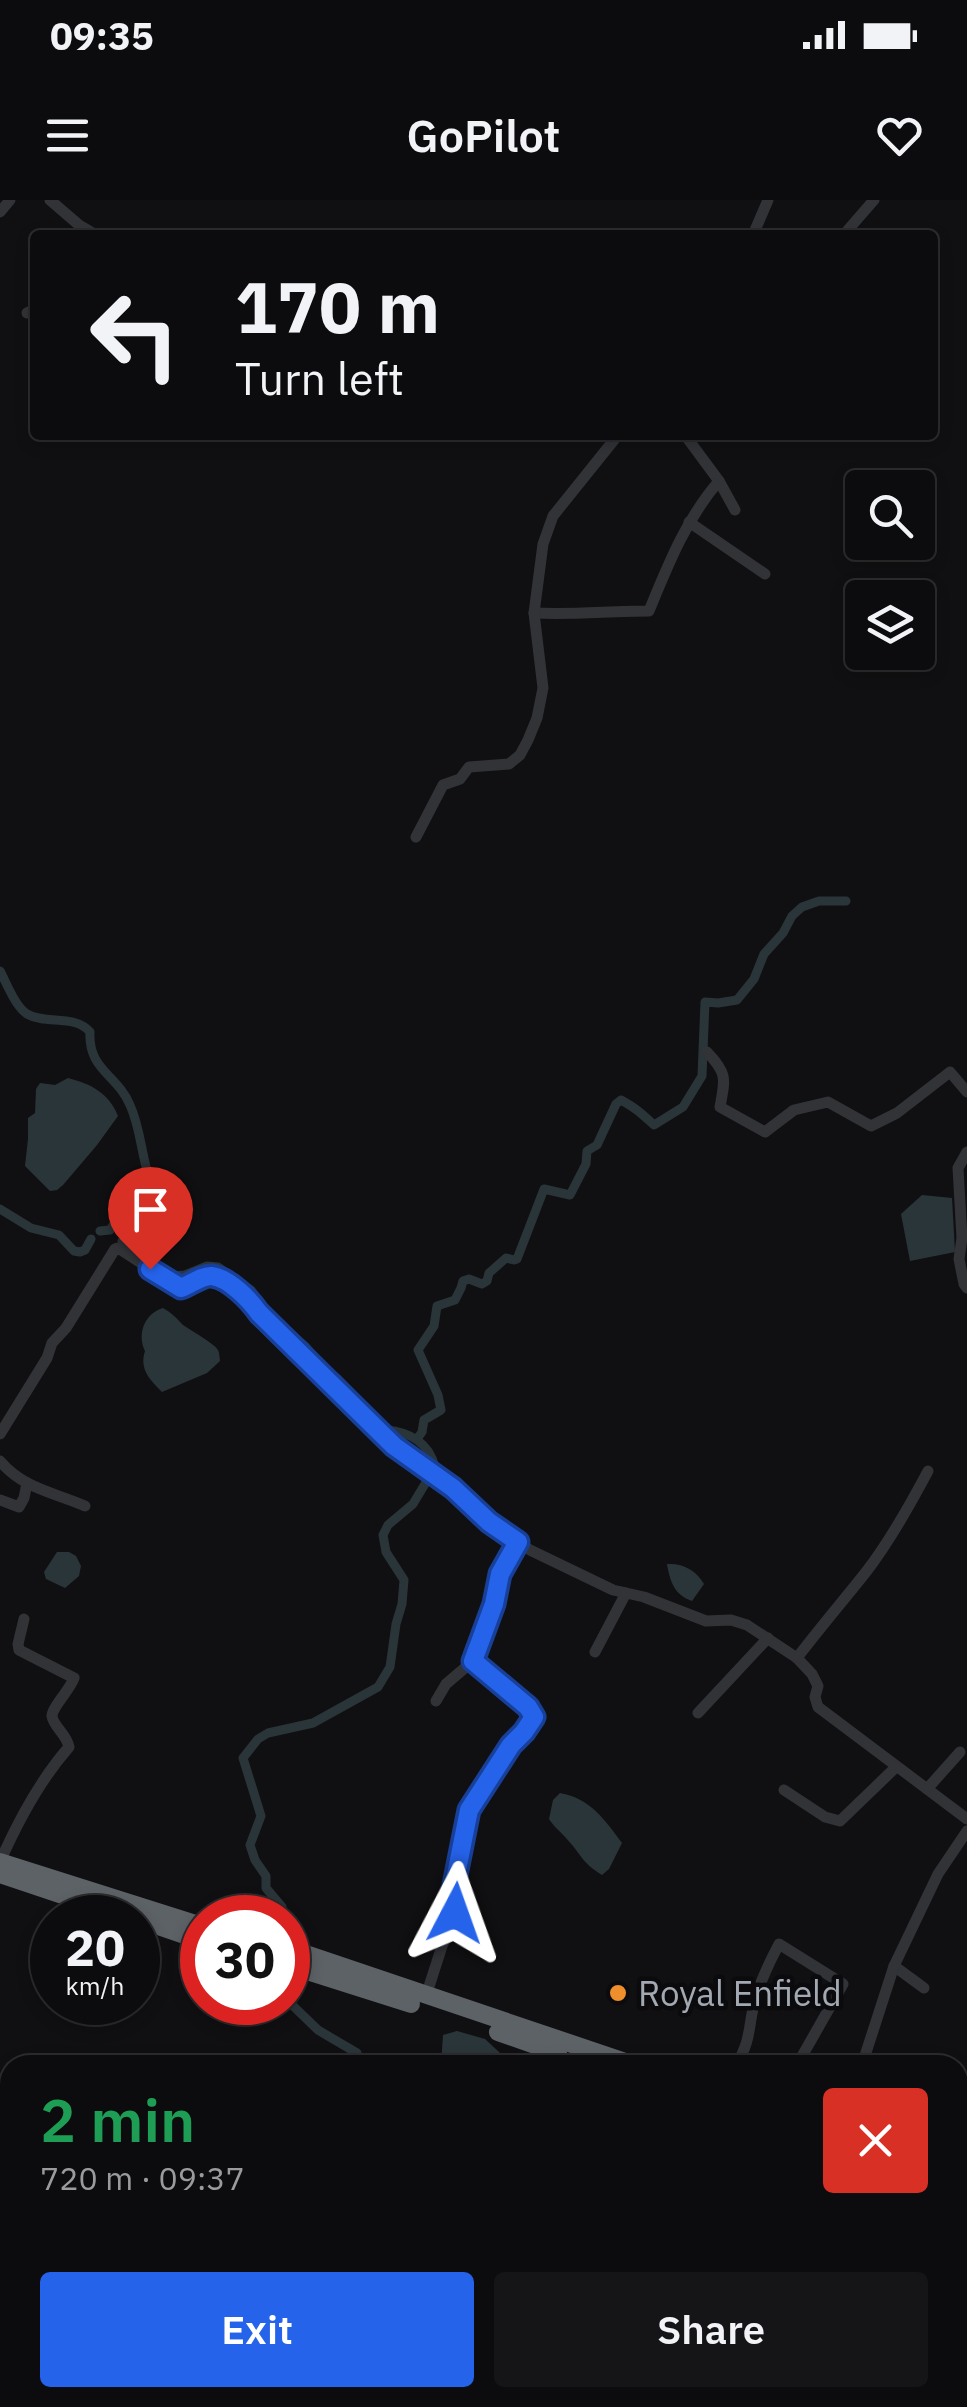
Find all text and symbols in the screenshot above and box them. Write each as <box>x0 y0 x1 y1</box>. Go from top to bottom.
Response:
text: 09:35 <box>50 11 154 60</box>
text: GoPilot <box>407 106 560 164</box>
icon: menu <box>40 108 95 163</box>
icon: heart <box>872 108 927 163</box>
text: 170 m <box>235 261 440 352</box>
icon: left <box>70 270 200 400</box>
text: Turn left <box>235 349 404 407</box>
map controls <box>845 470 935 670</box>
button: search <box>845 470 935 560</box>
button: layers <box>845 580 935 670</box>
pin <box>108 1167 193 1270</box>
icon: arrive <box>123 1182 178 1237</box>
position arrow <box>403 1861 507 1965</box>
speed limit sign: 30 <box>180 1895 310 2025</box>
text: 20 <box>65 1915 125 1980</box>
text: km/h <box>66 1969 124 2002</box>
place label: Royal Enfield <box>638 1970 842 2016</box>
marker: Royal Enfield <box>607 1982 629 2004</box>
text: 2 min <box>40 2080 195 2159</box>
button: close <box>823 2088 928 2193</box>
text: 720 m · 09:37 <box>40 2157 245 2199</box>
button: Exit <box>40 2272 474 2387</box>
button: Share <box>494 2272 928 2387</box>

